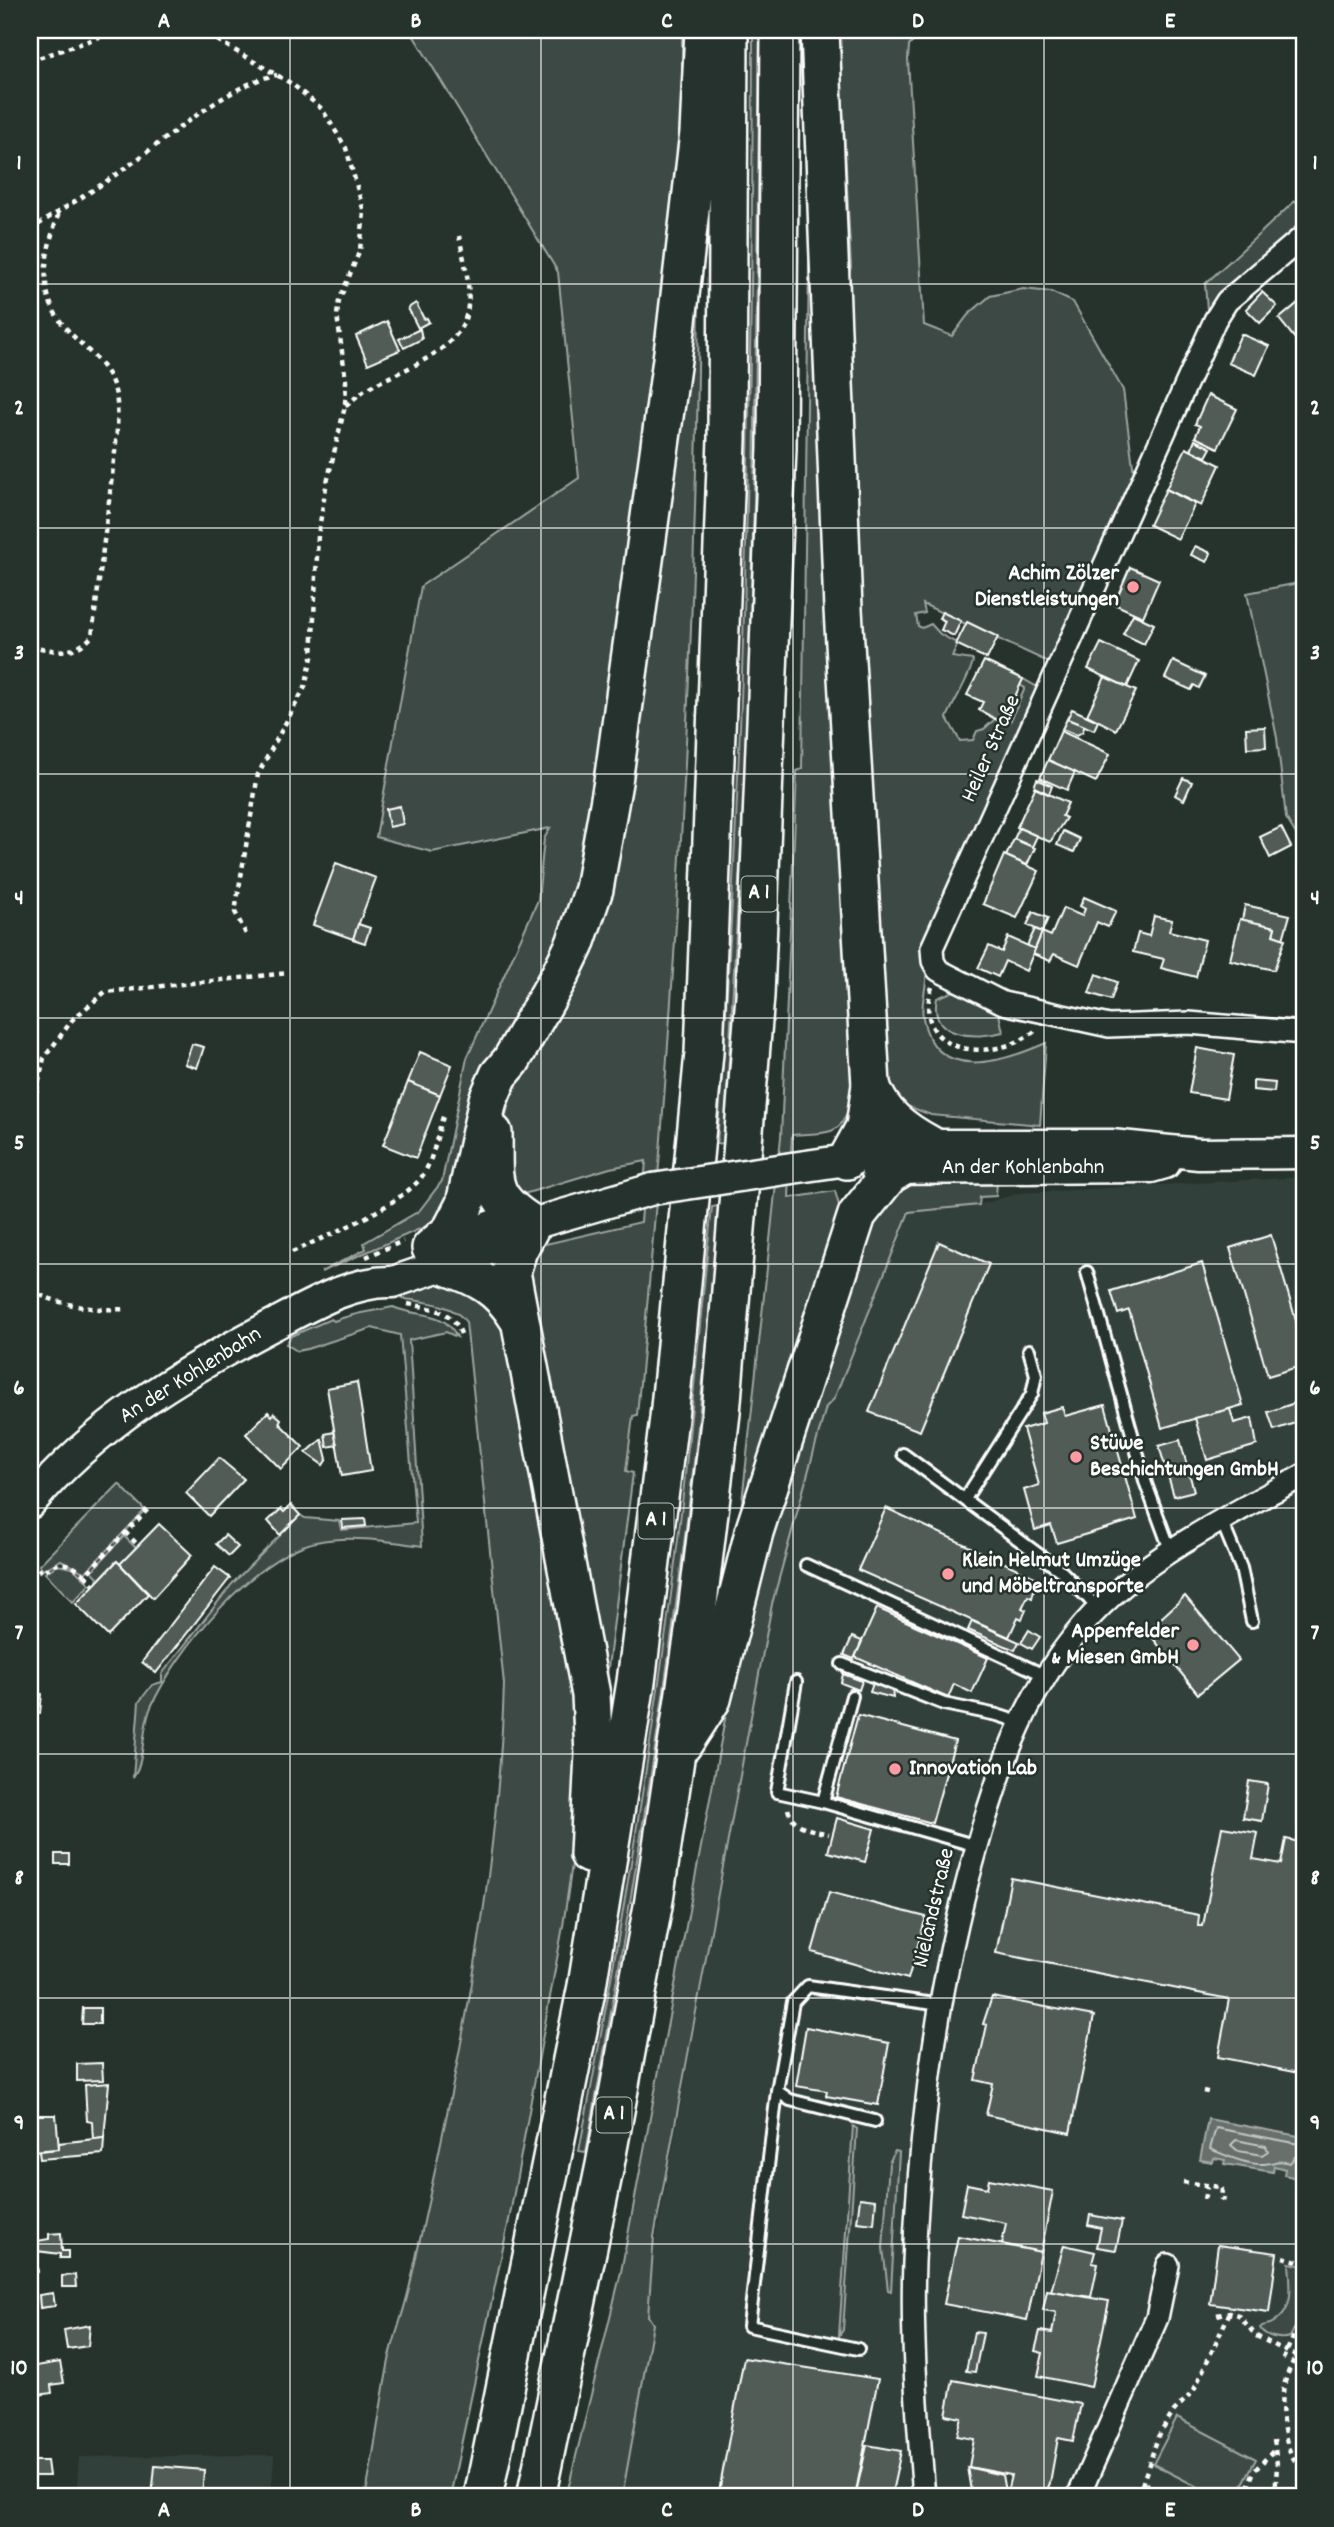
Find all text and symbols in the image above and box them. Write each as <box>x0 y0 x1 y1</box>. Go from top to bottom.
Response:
text: A <box>158 6 170 39</box>
text: B <box>411 6 422 39</box>
text: C <box>661 6 673 39</box>
text: D <box>912 6 924 39</box>
text: E <box>1165 6 1176 39</box>
text: 1 <box>16 148 22 181</box>
text: 1 <box>1312 148 1318 181</box>
text: 2 <box>14 393 24 426</box>
text: 2 <box>1310 393 1320 426</box>
place label: Achim Zölzer Dienstleistungen <box>975 558 1119 617</box>
marker: Achim Zölzer Dienstleistungen <box>1125 579 1141 595</box>
text: 3 <box>14 638 24 671</box>
text: 3 <box>1310 638 1320 671</box>
street label: Heiler Straße <box>954 690 1030 808</box>
road number: A 1 <box>742 876 776 912</box>
text: 4 <box>14 883 24 916</box>
text: 4 <box>1310 883 1320 916</box>
text: 5 <box>14 1128 24 1161</box>
text: 5 <box>1310 1128 1320 1161</box>
street label: An der Kohlenbahn <box>942 1152 1104 1185</box>
street label: An der Kohlenbahn <box>113 1319 269 1433</box>
text: 6 <box>13 1373 25 1406</box>
text: 6 <box>1309 1373 1321 1406</box>
place label: Stüwe Beschichtungen GmbH <box>1090 1428 1279 1487</box>
marker: Stüwe Beschichtungen GmbH <box>1068 1449 1084 1465</box>
road number: A 1 <box>638 1504 674 1538</box>
place label: Klein Helmut Umzüge und Möbeltransporte <box>962 1545 1144 1604</box>
marker: Klein Helmut Umzüge und Möbeltransporte <box>940 1566 956 1582</box>
place label: Appenfelder & Miesen GmbH <box>1051 1616 1179 1675</box>
text: 7 <box>15 1618 24 1651</box>
text: 7 <box>1311 1618 1320 1651</box>
marker: Appenfelder & Miesen GmbH <box>1185 1637 1201 1653</box>
place label: Innovation Lab <box>909 1753 1037 1786</box>
marker: Innovation Lab <box>887 1761 903 1777</box>
street label: Nielandstraße <box>905 1845 965 1971</box>
text: 8 <box>14 1863 24 1896</box>
text: 8 <box>1310 1863 1320 1896</box>
road number: A 1 <box>596 2098 632 2132</box>
text: 9 <box>14 2108 24 2141</box>
text: 9 <box>1310 2108 1320 2141</box>
text: 10 <box>10 2353 28 2386</box>
text: 10 <box>1306 2353 1324 2386</box>
text: A <box>158 2495 170 2527</box>
text: B <box>411 2495 422 2527</box>
text: C <box>661 2495 673 2527</box>
text: D <box>912 2495 924 2527</box>
text: E <box>1165 2495 1176 2527</box>

